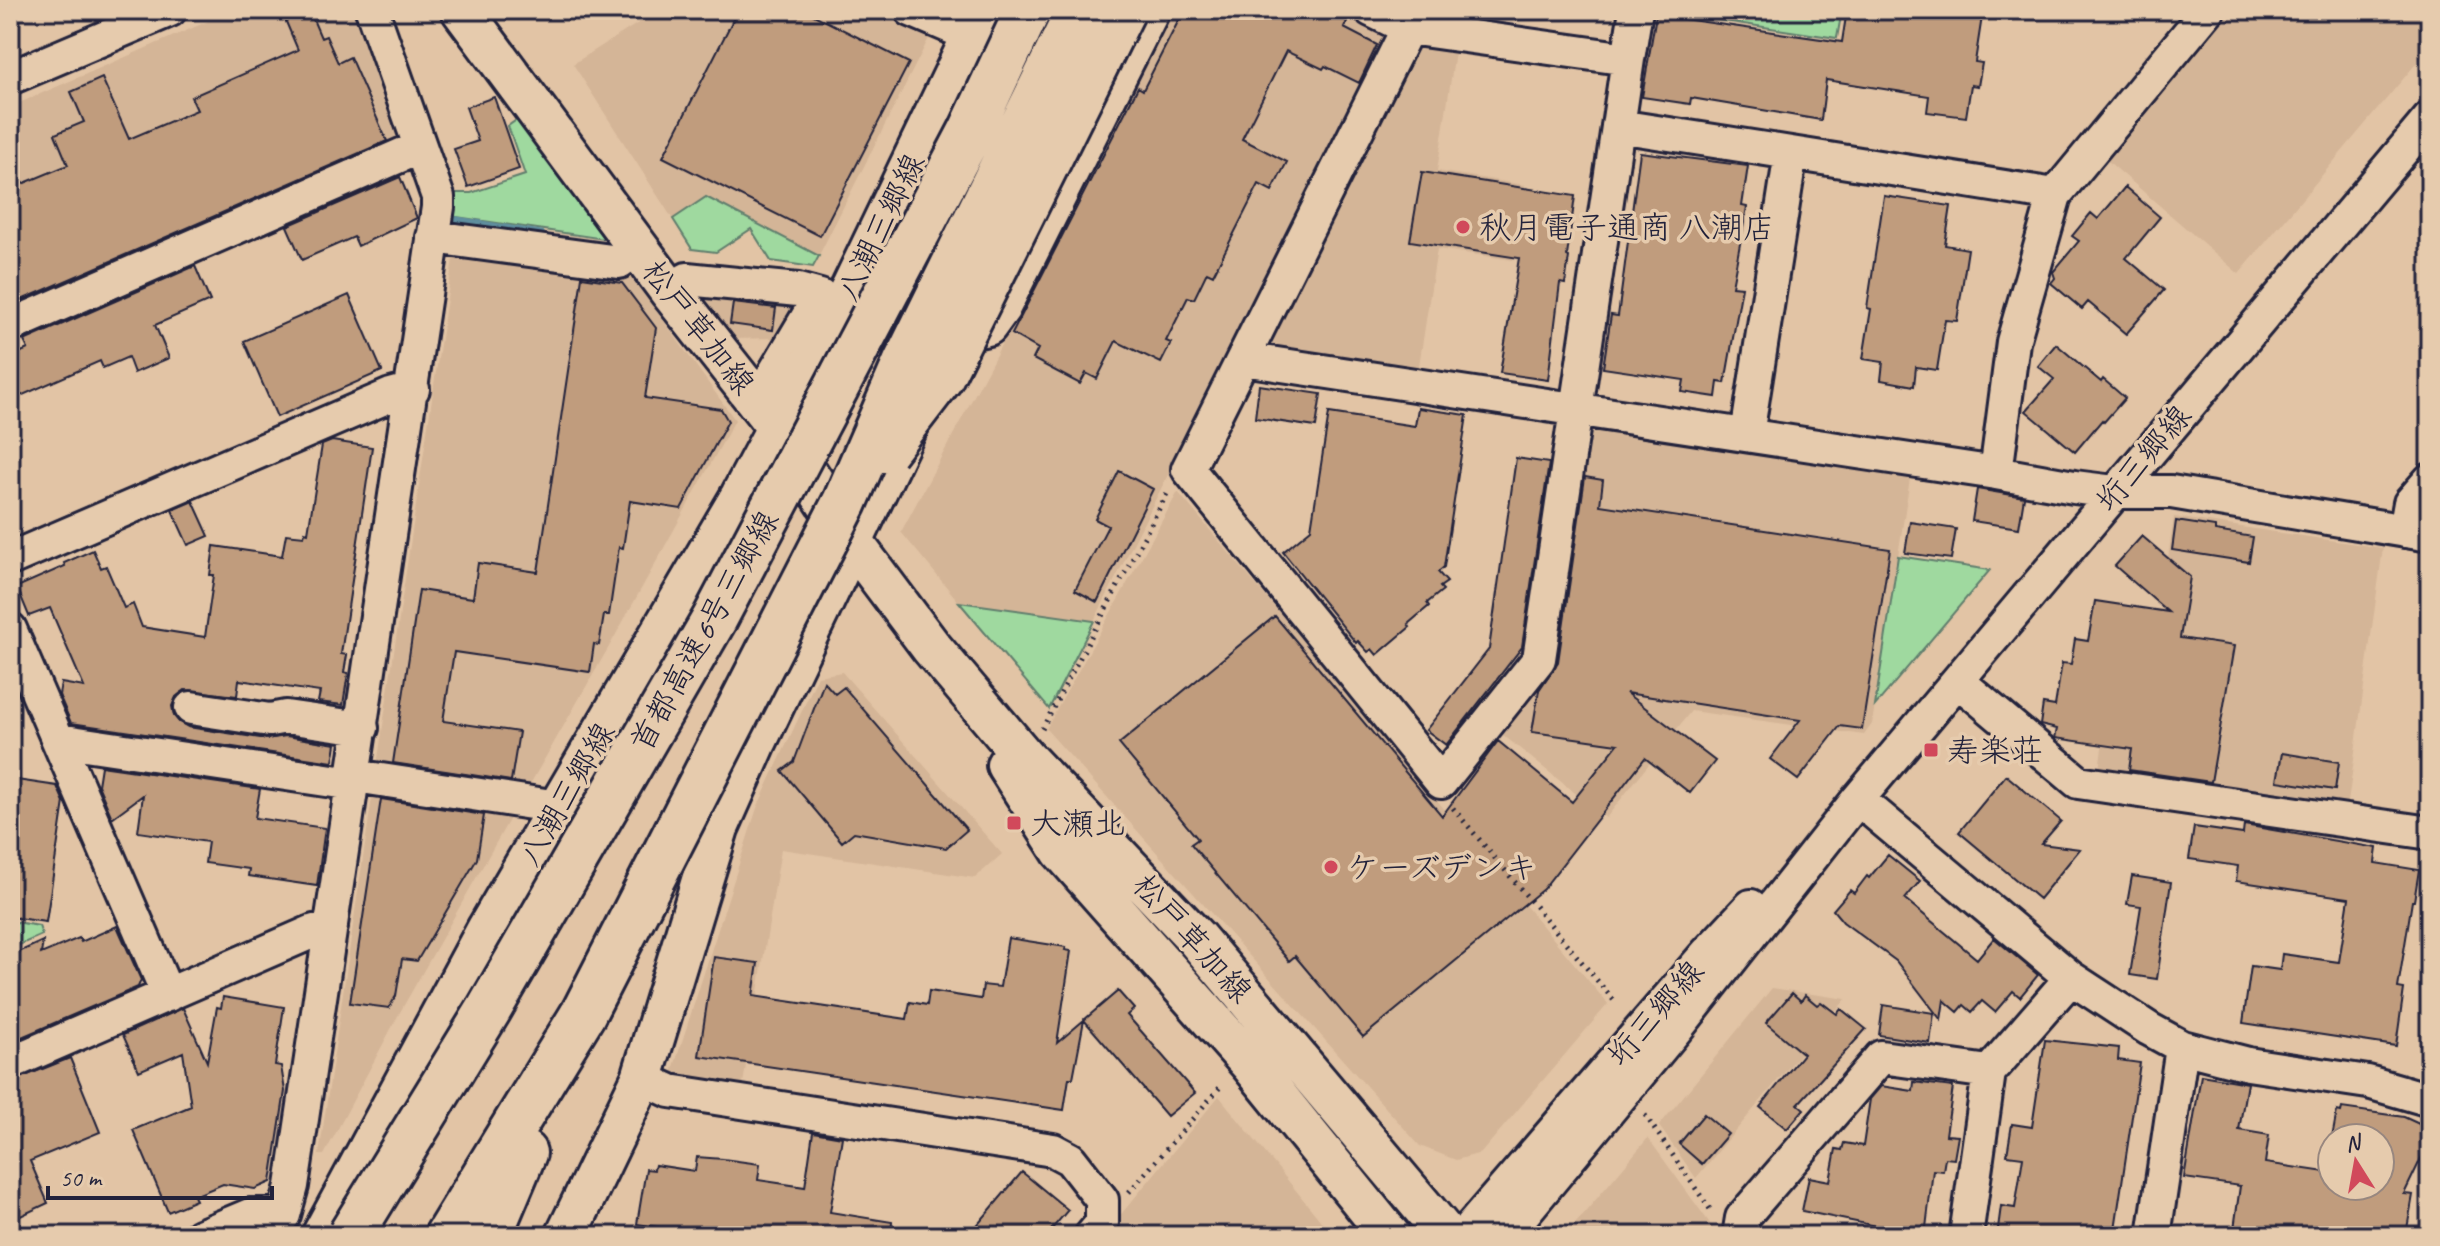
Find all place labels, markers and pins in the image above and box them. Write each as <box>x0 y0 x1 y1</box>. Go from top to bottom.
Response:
place label: 秋月電子通商 八潮店 <box>1479 207 1775 248</box>
marker: 秋月電子通商 八潮店 <box>1454 218 1472 236</box>
place label: 寿楽荘 <box>1947 730 2043 771</box>
marker: 寿楽荘 <box>1922 741 1940 759</box>
place label: 大瀬北 <box>1030 803 1126 844</box>
marker: 大瀬北 <box>1005 814 1023 832</box>
place label: ケーズデンキ <box>1347 847 1536 888</box>
marker: ケーズデンキ <box>1322 858 1340 876</box>

